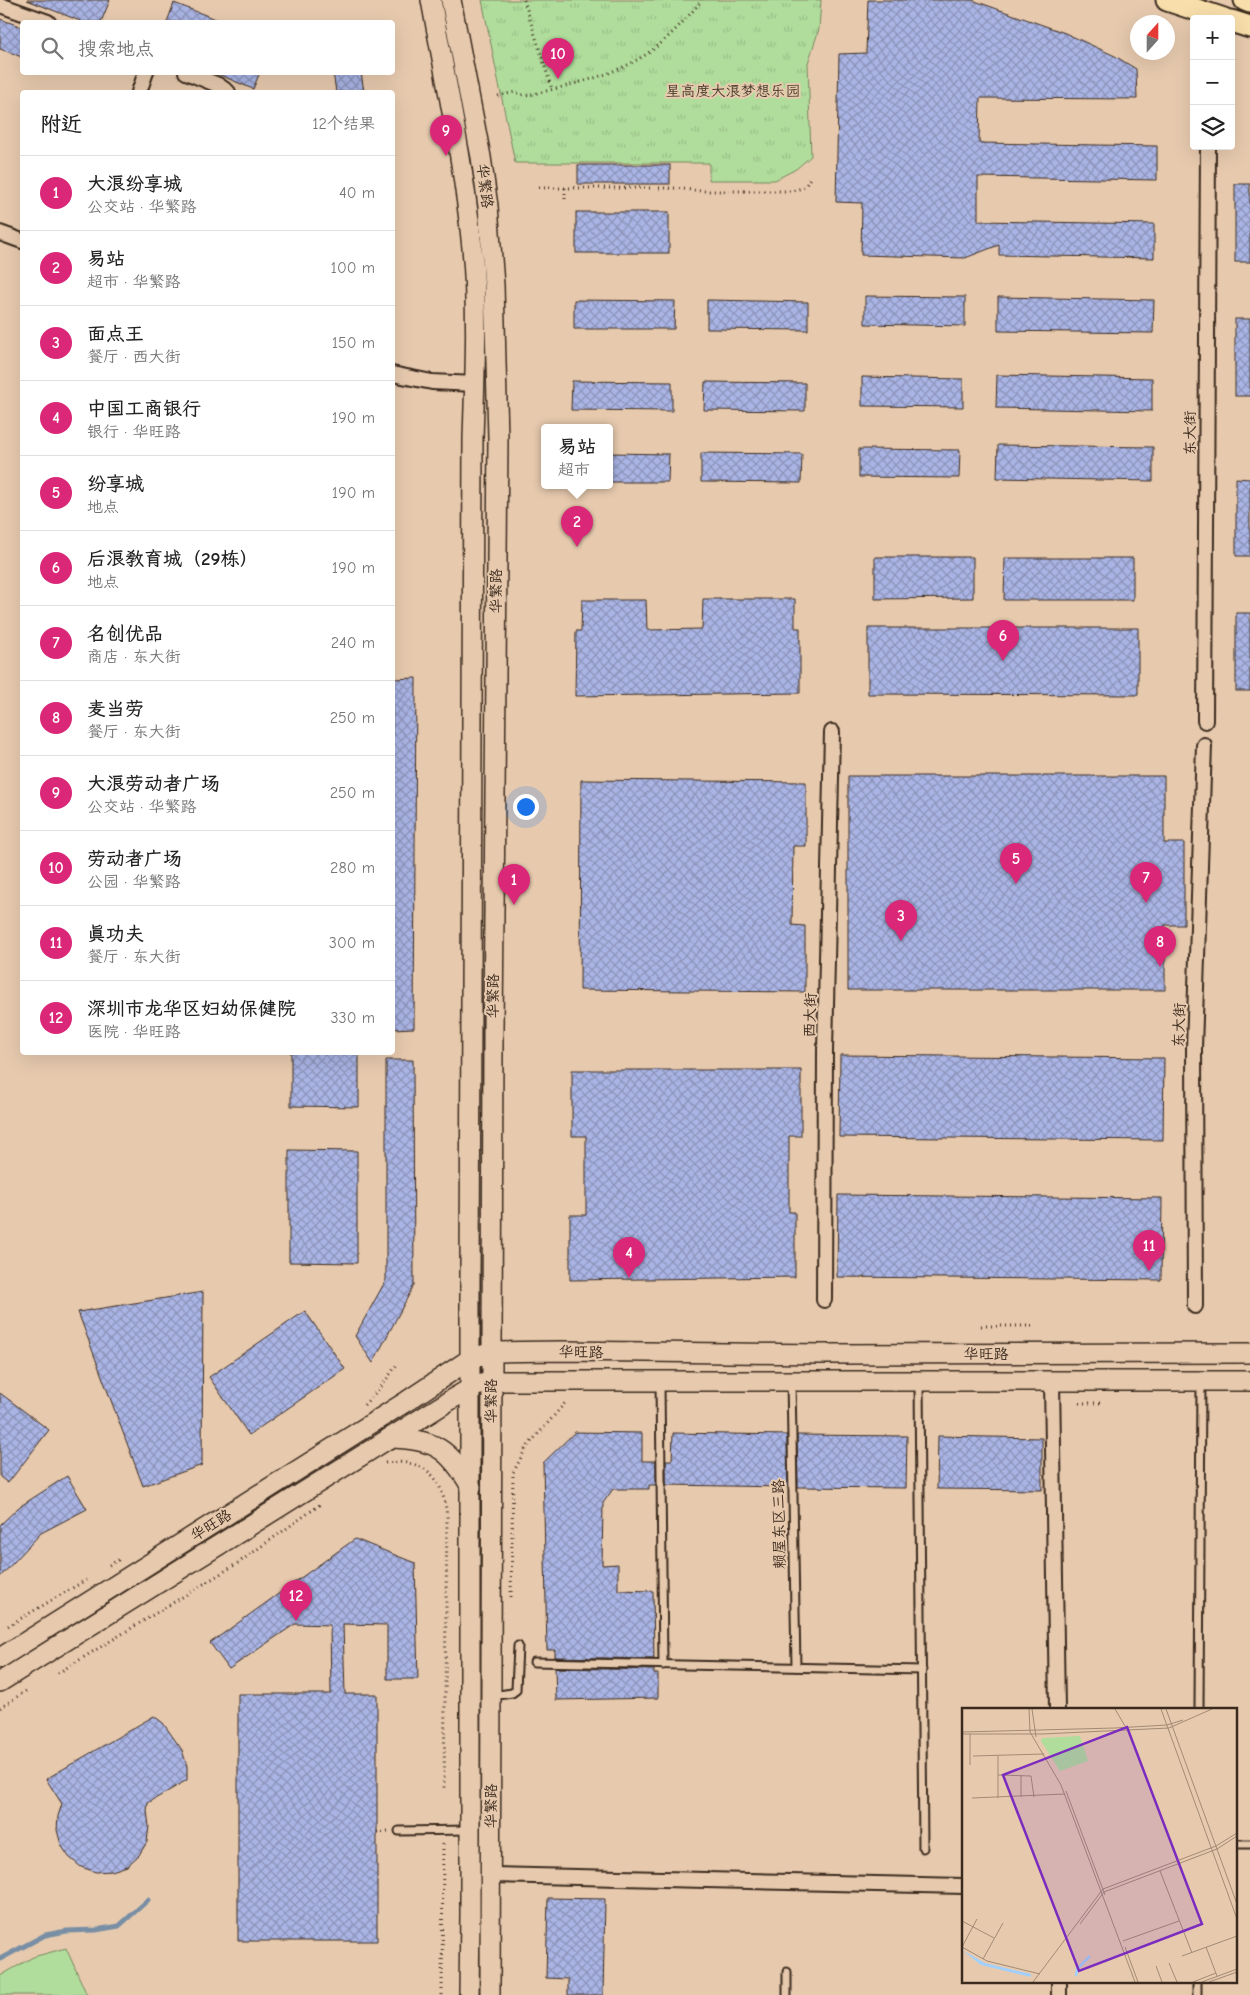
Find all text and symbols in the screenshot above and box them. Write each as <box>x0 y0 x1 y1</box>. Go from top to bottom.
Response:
north arrow <box>1130 15 1175 60</box>
map controls <box>1190 15 1235 150</box>
button: + <box>1190 15 1235 60</box>
search box <box>20 20 395 75</box>
icon: search <box>38 34 66 62</box>
text: 搜索地点 <box>78 38 154 60</box>
pin: 10 <box>542 38 574 79</box>
button: − <box>1190 60 1235 105</box>
park label: 星高度大浪梦想乐园 <box>665 82 801 100</box>
button: layers <box>1190 105 1235 150</box>
text: 附近 <box>40 112 82 136</box>
text: 12个结果 <box>312 115 375 133</box>
pin: 9 <box>430 115 462 156</box>
street label: 华繁路 <box>473 163 497 209</box>
text: 大浪纷享城 <box>87 173 182 195</box>
text: 1 <box>53 184 59 202</box>
text: 40 m <box>339 184 375 202</box>
text: 公交站 · 华繁路 <box>87 198 197 216</box>
text: 易站 <box>87 248 125 270</box>
text: 2 <box>52 259 60 277</box>
text: 100 m <box>331 259 375 277</box>
text: 超市 · 华繁路 <box>87 273 181 291</box>
text: 面点王 <box>87 323 144 345</box>
text: 3 <box>52 334 60 352</box>
text: 150 m <box>332 334 375 352</box>
text: 餐厅 · 西大街 <box>87 348 181 366</box>
text: 中国工商银行 <box>87 398 201 420</box>
text: 4 <box>52 409 60 427</box>
text: 190 m <box>332 409 375 427</box>
street label: 东大街 <box>1181 410 1199 456</box>
text: 银行 · 华旺路 <box>87 423 181 441</box>
popup <box>541 424 613 489</box>
text: 易站 <box>558 436 596 458</box>
text: 超市 <box>558 461 590 479</box>
text: 纷享城 <box>87 473 144 495</box>
text: 5 <box>52 484 60 502</box>
text: 190 m <box>332 484 375 502</box>
text: 地点 <box>87 498 119 516</box>
pin: 2 <box>561 506 593 547</box>
text: 后浪教育城（29栋） <box>87 548 258 570</box>
text: 6 <box>52 559 60 577</box>
text: 190 m <box>332 559 375 577</box>
street label: 华繁路 <box>487 568 505 614</box>
text: 地点 <box>87 573 119 591</box>
pin: 6 <box>987 620 1019 661</box>
text: 名创优品 <box>87 623 163 645</box>
text: 7 <box>52 634 60 652</box>
text: 240 m <box>331 634 375 652</box>
text: 商店 · 东大街 <box>87 648 181 666</box>
text: 麦当劳 <box>87 698 144 720</box>
text: 8 <box>52 709 60 727</box>
text: 250 m <box>330 709 375 727</box>
text: 餐厅 · 东大街 <box>87 723 181 741</box>
text: 大浪劳动者广场 <box>87 773 220 795</box>
text: 9 <box>52 784 60 802</box>
text: 250 m <box>330 784 375 802</box>
your location <box>513 794 539 820</box>
text: 公交站 · 华繁路 <box>87 798 197 816</box>
pin: 5 <box>1000 843 1032 884</box>
text: 劳动者广场 <box>87 848 182 870</box>
text: 10 <box>48 859 64 877</box>
text: 280 m <box>330 859 375 877</box>
pin: 7 <box>1130 862 1162 903</box>
pin: 1 <box>498 864 530 905</box>
text: 公园 · 华繁路 <box>87 873 181 891</box>
pin: 3 <box>885 900 917 941</box>
text: 真功夫 <box>87 923 144 945</box>
pin: 8 <box>1144 926 1176 967</box>
text: 11 <box>50 934 62 952</box>
text: 300 m <box>329 934 375 952</box>
text: 餐厅 · 东大街 <box>87 948 181 966</box>
street label: 华繁路 <box>484 973 502 1019</box>
street label: 西大街 <box>800 992 820 1038</box>
text: 深圳市龙华区妇幼保健院 <box>87 998 296 1020</box>
street label: 东大街 <box>1169 1002 1189 1048</box>
text: 12 <box>49 1009 63 1027</box>
text: 330 m <box>330 1009 375 1027</box>
text: 医院 · 华旺路 <box>87 1023 181 1041</box>
pin: 11 <box>1133 1230 1165 1271</box>
pin: 4 <box>613 1237 645 1278</box>
street label: 华旺路 <box>558 1343 604 1361</box>
street label: 华旺路 <box>963 1345 1009 1363</box>
street label: 华繁路 <box>482 1378 500 1424</box>
street label: 赖屋东区三路 <box>769 1479 789 1569</box>
street label: 华旺路 <box>187 1505 235 1545</box>
pin: 12 <box>280 1580 312 1621</box>
inset map <box>962 1708 1238 1982</box>
street label: 华繁路 <box>482 1783 500 1829</box>

